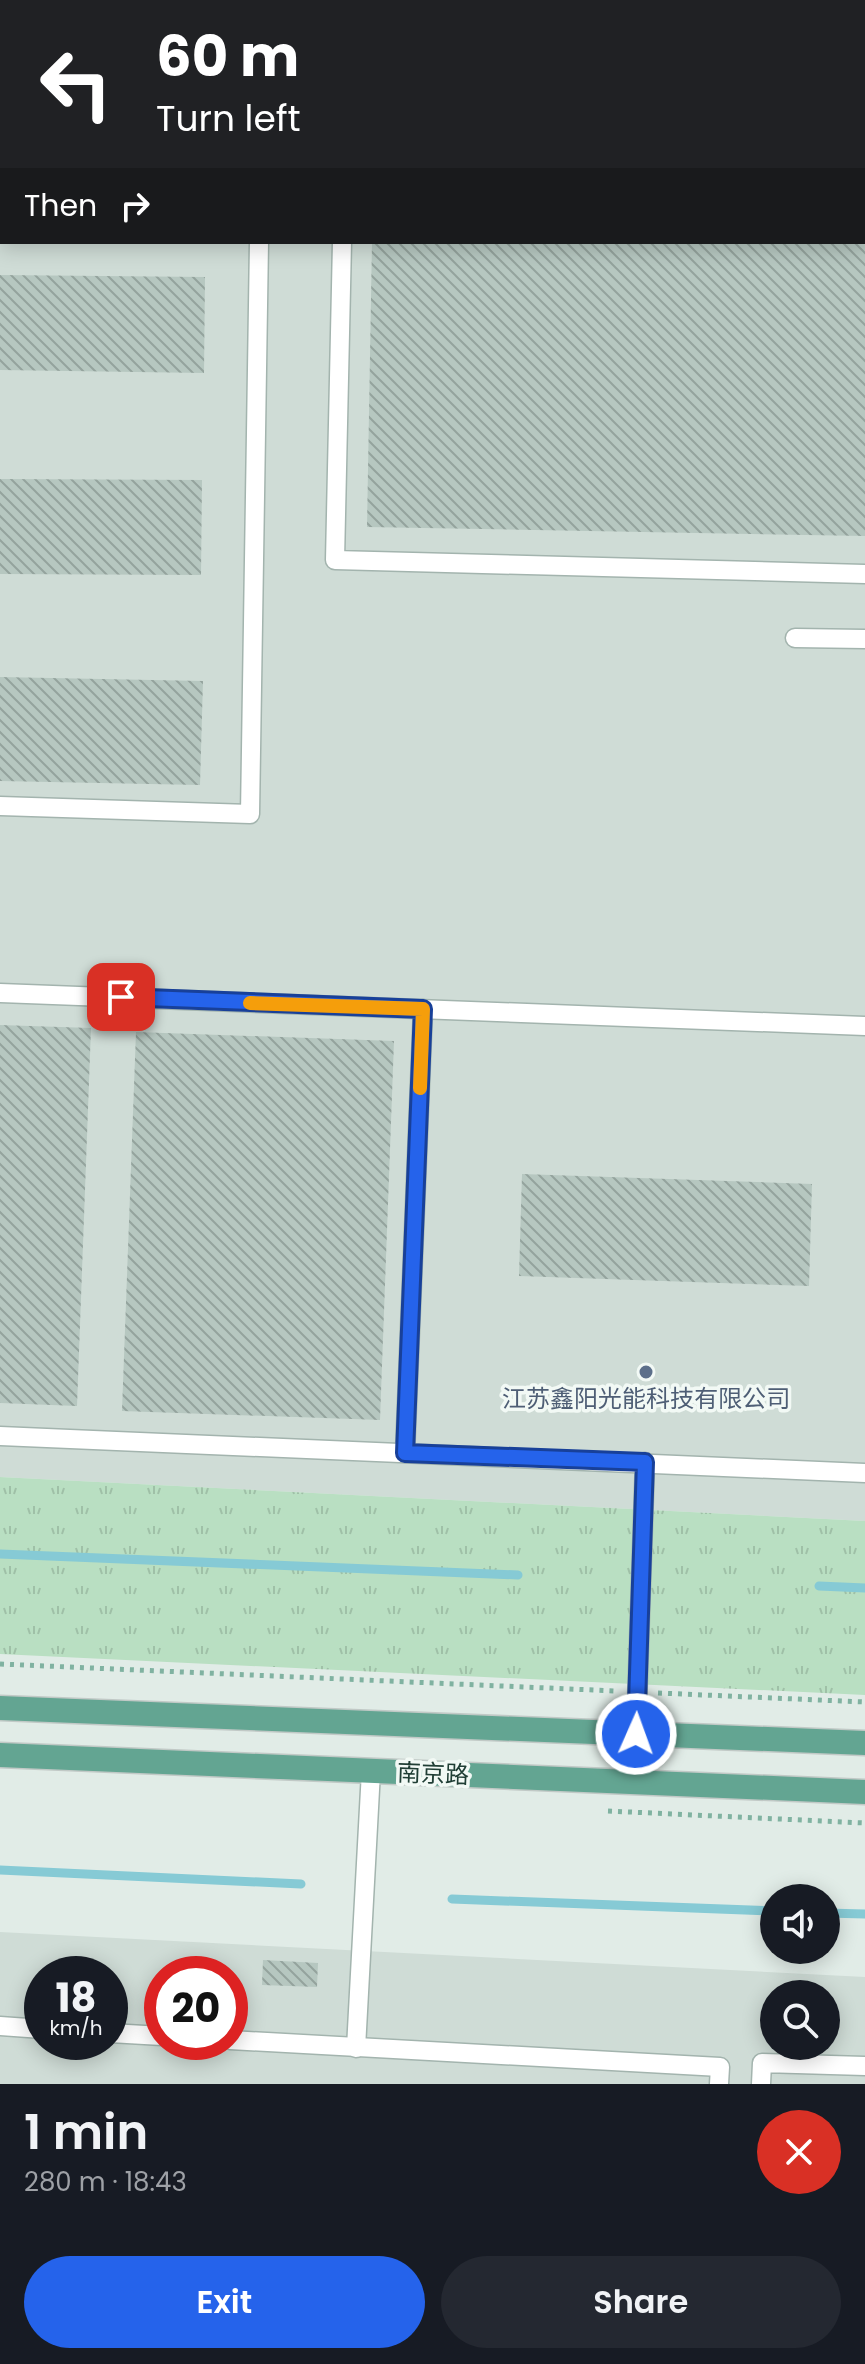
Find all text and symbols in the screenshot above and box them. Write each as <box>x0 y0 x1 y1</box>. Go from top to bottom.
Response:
text: 60 m <box>156 17 299 96</box>
icon: left <box>24 32 128 136</box>
text: Turn left <box>156 93 301 144</box>
text: Then <box>24 184 97 227</box>
icon: right <box>113 184 157 228</box>
pin <box>87 963 155 1031</box>
icon: arrive <box>99 975 143 1019</box>
marker: 江苏鑫阳光能科技有限公司 <box>637 1363 655 1381</box>
place label: 江苏鑫阳光能科技有限公司 <box>502 1382 790 1415</box>
position arrow <box>594 1692 678 1776</box>
street label: 南京路 <box>396 1756 470 1791</box>
map controls <box>760 1884 840 2060</box>
button: sound <box>760 1884 840 1964</box>
speed limit sign: 20 <box>144 1956 248 2060</box>
text: 18 <box>56 1970 96 2026</box>
button: search <box>760 1980 840 2060</box>
text: km/h <box>49 2014 103 2042</box>
text: 1 min <box>24 2099 148 2166</box>
button: close <box>757 2110 841 2194</box>
text: 280 m · 18:43 <box>24 2164 187 2200</box>
button: Exit <box>24 2256 425 2348</box>
button: Share <box>441 2256 841 2348</box>

